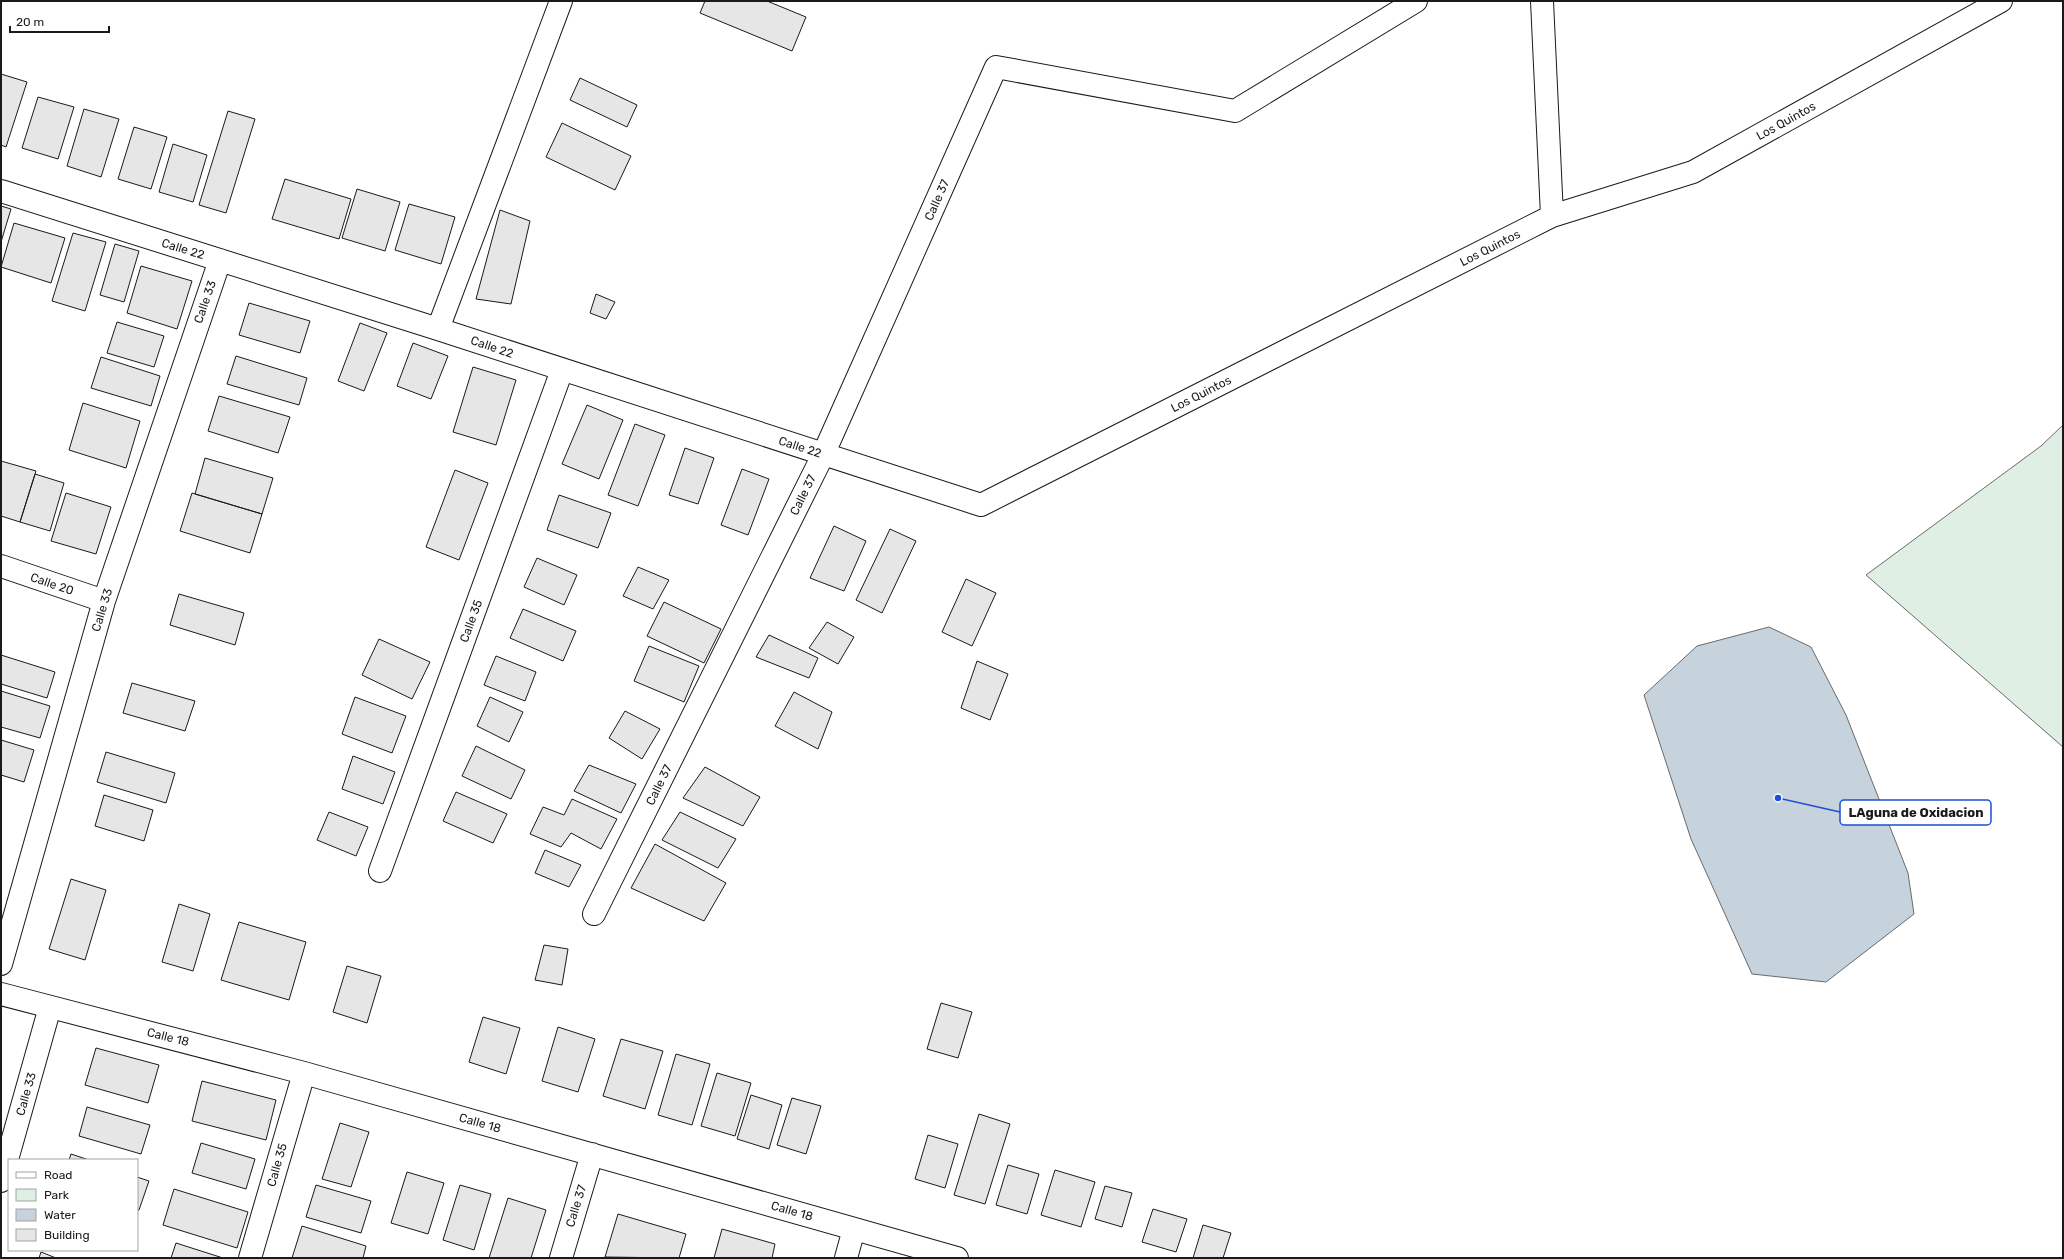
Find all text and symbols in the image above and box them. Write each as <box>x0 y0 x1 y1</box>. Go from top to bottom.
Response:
scale bar <box>10 8 109 34</box>
text: 20 m <box>16 15 44 29</box>
street label: Los Quintos <box>1754 99 1818 143</box>
street label: Calle 37 <box>922 177 952 223</box>
street label: Los Quintos <box>1458 227 1522 269</box>
street label: Calle 22 <box>160 236 206 262</box>
street label: Calle 33 <box>191 279 219 325</box>
street label: Calle 22 <box>469 333 515 361</box>
street label: Los Quintos <box>1169 373 1233 415</box>
street label: Calle 22 <box>777 434 823 460</box>
street label: Calle 37 <box>787 472 819 518</box>
street label: Calle 20 <box>29 570 75 598</box>
street label: Calle 33 <box>89 587 115 633</box>
street label: Calle 35 <box>457 598 485 644</box>
street label: Calle 37 <box>643 762 675 808</box>
callout: LAguna de Oxidacion <box>1840 800 1991 825</box>
text: LAguna de Oxidacion <box>1848 805 1984 820</box>
street label: Calle 18 <box>145 1025 191 1049</box>
street label: Calle 33 <box>13 1071 39 1117</box>
street label: Calle 18 <box>457 1110 503 1136</box>
street label: Calle 35 <box>264 1142 290 1188</box>
legend <box>8 1159 138 1251</box>
text: Road <box>44 1168 72 1182</box>
street label: Calle 37 <box>563 1183 589 1229</box>
text: Park <box>44 1188 70 1202</box>
street label: Calle 18 <box>769 1198 815 1224</box>
text: Water <box>44 1208 76 1222</box>
text: Building <box>44 1228 90 1242</box>

